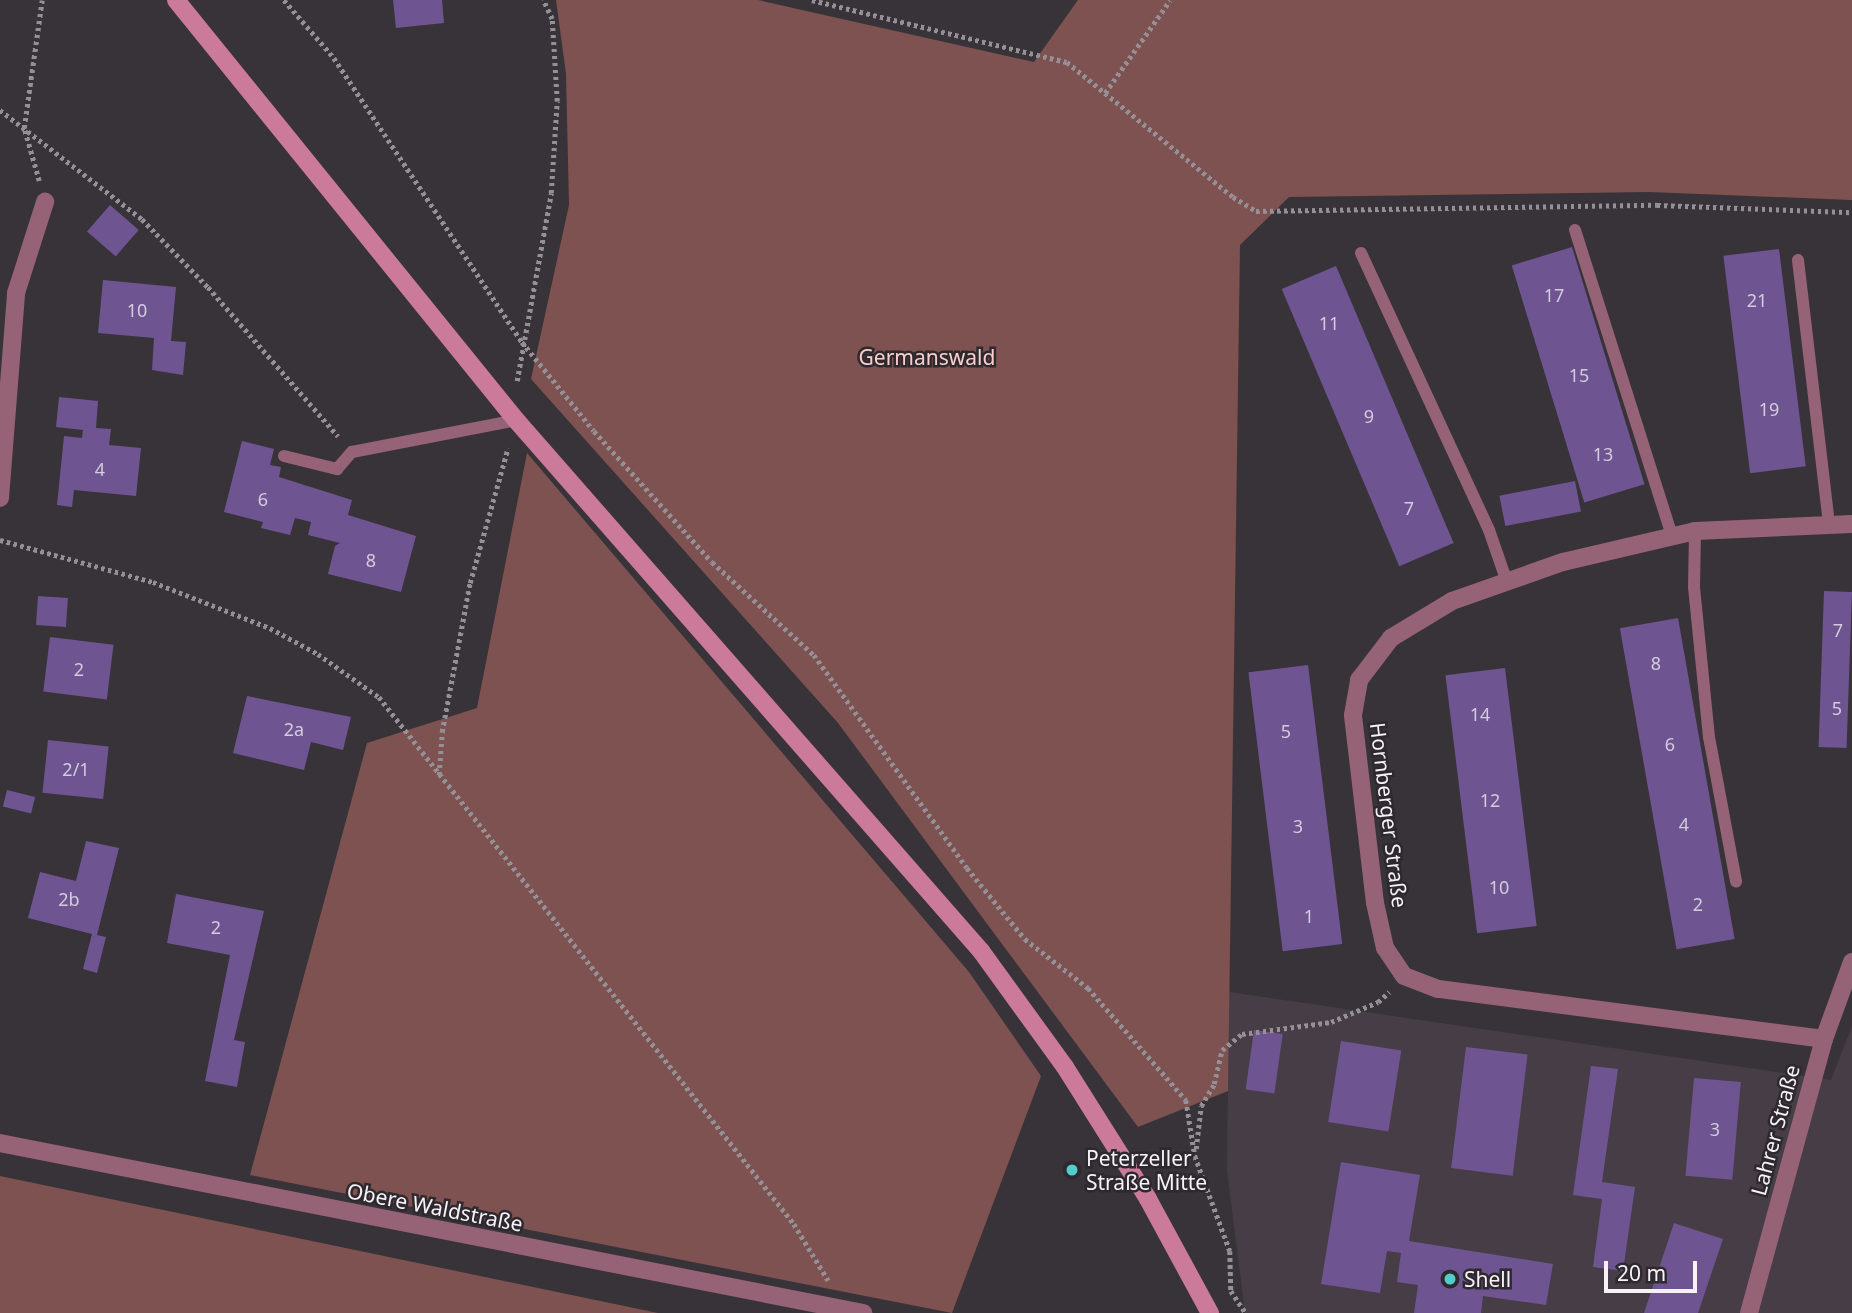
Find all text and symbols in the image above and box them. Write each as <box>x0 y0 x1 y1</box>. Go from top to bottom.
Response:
house number: 17 <box>1544 284 1564 306</box>
house number: 21 <box>1747 289 1767 311</box>
house number: 10 <box>127 299 147 321</box>
house number: 11 <box>1319 312 1339 334</box>
park label: Germanswald <box>859 344 995 370</box>
house number: 15 <box>1569 364 1589 386</box>
house number: 19 <box>1759 398 1779 420</box>
house number: 9 <box>1364 405 1374 427</box>
house number: 13 <box>1593 443 1613 465</box>
house number: 4 <box>95 458 105 480</box>
house number: 6 <box>258 488 268 510</box>
house number: 7 <box>1404 497 1414 519</box>
house number: 8 <box>366 549 376 571</box>
house number: 7 <box>1833 619 1843 641</box>
house number: 8 <box>1651 652 1661 674</box>
house number: 2 <box>74 658 84 680</box>
house number: 5 <box>1832 697 1842 719</box>
house number: 14 <box>1470 703 1490 725</box>
house number: 2a <box>284 718 304 740</box>
house number: 5 <box>1281 720 1291 742</box>
street label: Hornberger Straße <box>1365 721 1413 909</box>
house number: 6 <box>1665 733 1675 755</box>
house number: 2/1 <box>62 758 90 780</box>
house number: 12 <box>1480 789 1500 811</box>
house number: 4 <box>1679 813 1689 835</box>
house number: 3 <box>1293 815 1303 837</box>
house number: 10 <box>1489 876 1509 898</box>
house number: 2b <box>58 888 80 910</box>
house number: 2 <box>1693 893 1703 915</box>
house number: 1 <box>1304 905 1314 927</box>
house number: 2 <box>211 916 221 938</box>
street label: Lahrer Straße <box>1745 1062 1805 1198</box>
house number: 3 <box>1710 1118 1720 1140</box>
place label: Peterzeller Straße Mitte <box>1086 1145 1207 1195</box>
marker: Peterzeller Straße Mitte <box>1064 1162 1080 1178</box>
street label: Obere Waldstraße <box>345 1178 525 1236</box>
scale bar <box>1607 1246 1700 1290</box>
text: 20 m <box>1617 1259 1666 1287</box>
place label: Shell <box>1464 1266 1511 1292</box>
marker: Shell <box>1442 1271 1458 1287</box>

